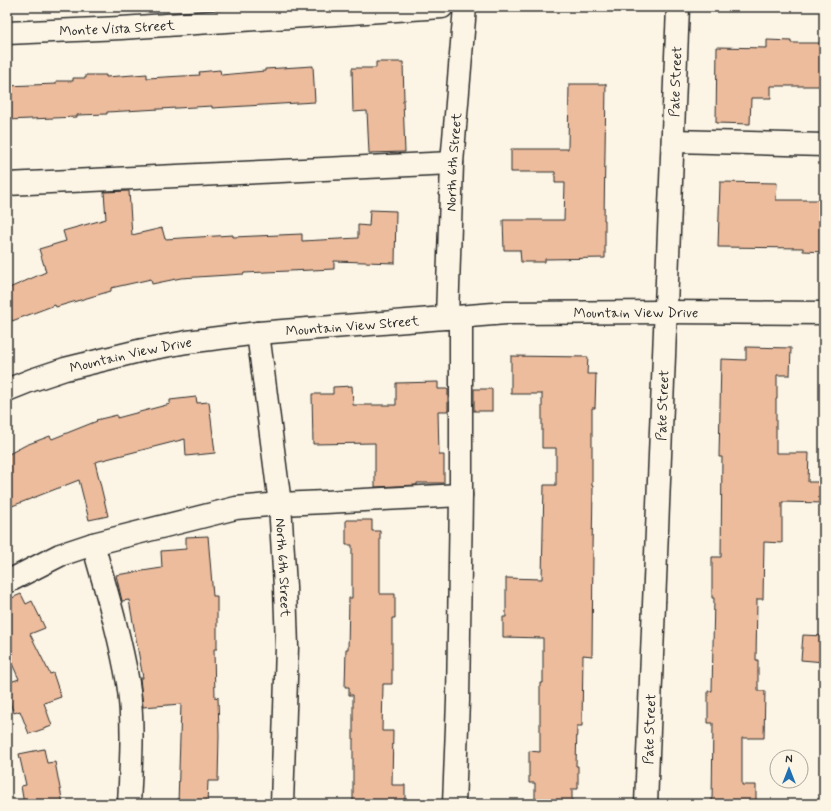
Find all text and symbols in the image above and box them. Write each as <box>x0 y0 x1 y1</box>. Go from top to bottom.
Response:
street label: Monte Vista Street <box>59 16 176 41</box>
street label: Pate Street <box>666 46 686 117</box>
street label: North 6th Street <box>442 111 466 212</box>
street label: Mountain View Drive <box>574 304 698 323</box>
street label: Mountain View Street <box>285 312 421 341</box>
street label: Mountain View Drive <box>68 333 193 378</box>
street label: Pate Street <box>653 369 673 441</box>
street label: North 6th Street <box>271 517 294 618</box>
street label: Pate Street <box>640 693 660 765</box>
north arrow <box>769 749 809 789</box>
text: N <box>785 753 793 767</box>

